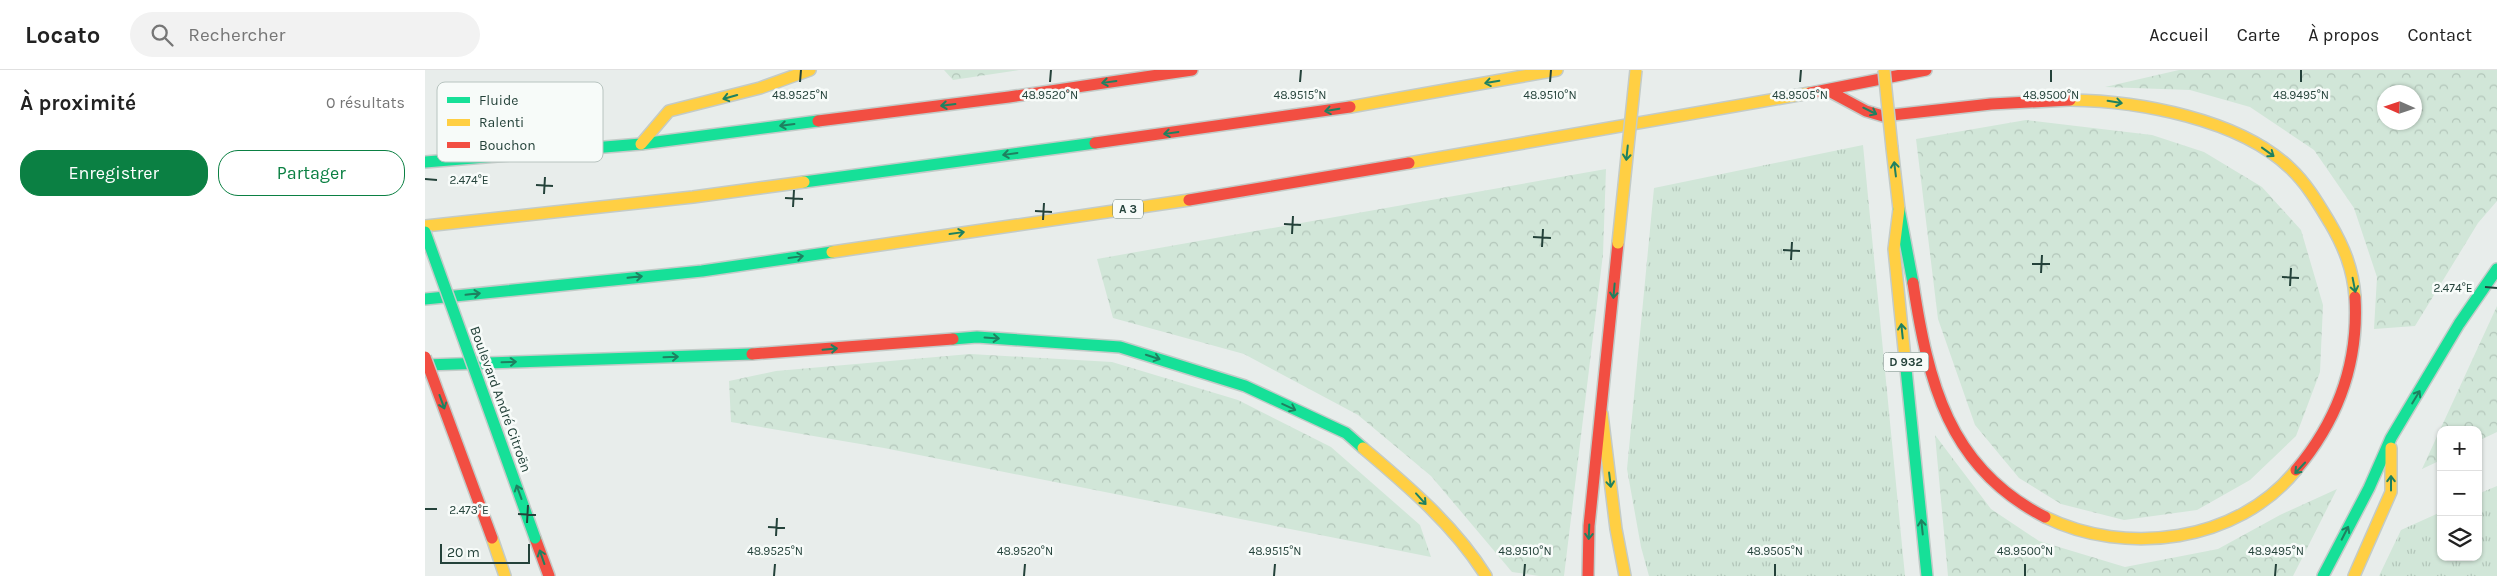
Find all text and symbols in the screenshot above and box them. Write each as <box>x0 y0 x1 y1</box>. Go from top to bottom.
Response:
search box <box>130 12 480 57</box>
text: Locato <box>25 21 100 49</box>
icon: search <box>148 21 176 49</box>
text: Rechercher <box>188 24 285 46</box>
text: Accueil <box>2149 24 2209 46</box>
text: Carte <box>2237 24 2280 46</box>
text: À propos <box>2308 24 2380 46</box>
text: Contact <box>2408 24 2472 46</box>
one-way arrow <box>1101 77 1117 87</box>
one-way arrow <box>1485 77 1501 87</box>
legend <box>437 82 603 162</box>
north arrow <box>2377 85 2422 130</box>
text: 48.9525°N <box>772 88 828 102</box>
text: 48.9520°N <box>1022 88 1078 102</box>
text: 48.9515°N <box>1274 88 1327 102</box>
text: 48.9510°N <box>1523 88 1577 102</box>
text: 48.9505°N <box>1772 88 1828 102</box>
text: 48.9500°N <box>2023 88 2079 102</box>
text: 48.9495°N <box>2273 88 2329 102</box>
text: À proximité <box>20 91 136 115</box>
text: Fluide <box>479 92 518 109</box>
one-way arrow <box>723 92 739 102</box>
text: 0 résultats <box>326 93 405 112</box>
one-way arrow <box>2107 97 2123 107</box>
one-way arrow <box>940 100 956 110</box>
one-way arrow <box>1325 106 1341 116</box>
one-way arrow <box>1863 106 1878 116</box>
text: Ralenti <box>479 114 524 131</box>
one-way arrow <box>779 120 795 130</box>
one-way arrow <box>1164 128 1180 138</box>
text: Bouchon <box>479 137 536 154</box>
one-way arrow <box>1622 145 1632 161</box>
one-way arrow <box>2261 147 2275 157</box>
one-way arrow <box>1003 149 1019 159</box>
button: Enregistrer <box>20 150 208 196</box>
button: Partager <box>218 150 405 196</box>
one-way arrow <box>1890 162 1900 178</box>
text: 2.474°E <box>450 173 488 187</box>
road number: A 3 <box>1113 200 1143 218</box>
one-way arrow <box>949 228 965 238</box>
one-way arrow <box>788 252 804 262</box>
one-way arrow <box>627 272 643 282</box>
one-way arrow <box>2350 276 2359 292</box>
text: 2.474°E <box>2434 281 2472 295</box>
one-way arrow <box>1609 283 1618 299</box>
one-way arrow <box>465 289 481 299</box>
one-way arrow <box>1898 323 1907 339</box>
street label: Boulevard André Citroën <box>466 324 535 474</box>
one-way arrow <box>984 333 1000 343</box>
one-way arrow <box>822 344 838 354</box>
one-way arrow <box>662 352 679 362</box>
one-way arrow <box>1145 352 1161 362</box>
road number: D 932 <box>1883 352 1929 372</box>
one-way arrow <box>500 358 516 367</box>
one-way arrow <box>2411 390 2421 404</box>
one-way arrow <box>438 394 447 410</box>
one-way arrow <box>1281 403 1296 412</box>
map controls <box>2437 426 2482 561</box>
button: + <box>2437 426 2482 471</box>
one-way arrow <box>2294 461 2306 474</box>
button: − <box>2437 471 2482 516</box>
one-way arrow <box>1605 472 1615 488</box>
one-way arrow <box>2386 475 2396 491</box>
one-way arrow <box>514 485 523 501</box>
one-way arrow <box>1416 492 1427 505</box>
text: 2.473°E <box>449 503 489 517</box>
button: layers <box>2437 516 2482 561</box>
one-way arrow <box>1917 520 1927 536</box>
one-way arrow <box>1584 524 1594 540</box>
one-way arrow <box>2340 525 2350 540</box>
scale bar <box>440 541 530 564</box>
text: 20 m <box>447 544 480 561</box>
text: 48.9525°N <box>747 544 803 558</box>
text: 48.9520°N <box>997 544 1053 558</box>
text: 48.9515°N <box>1249 544 1302 558</box>
text: 48.9510°N <box>1498 544 1552 558</box>
text: 48.9505°N <box>1747 544 1803 558</box>
text: 48.9500°N <box>1997 544 2053 558</box>
text: 48.9495°N <box>2248 544 2304 558</box>
one-way arrow <box>537 550 546 565</box>

